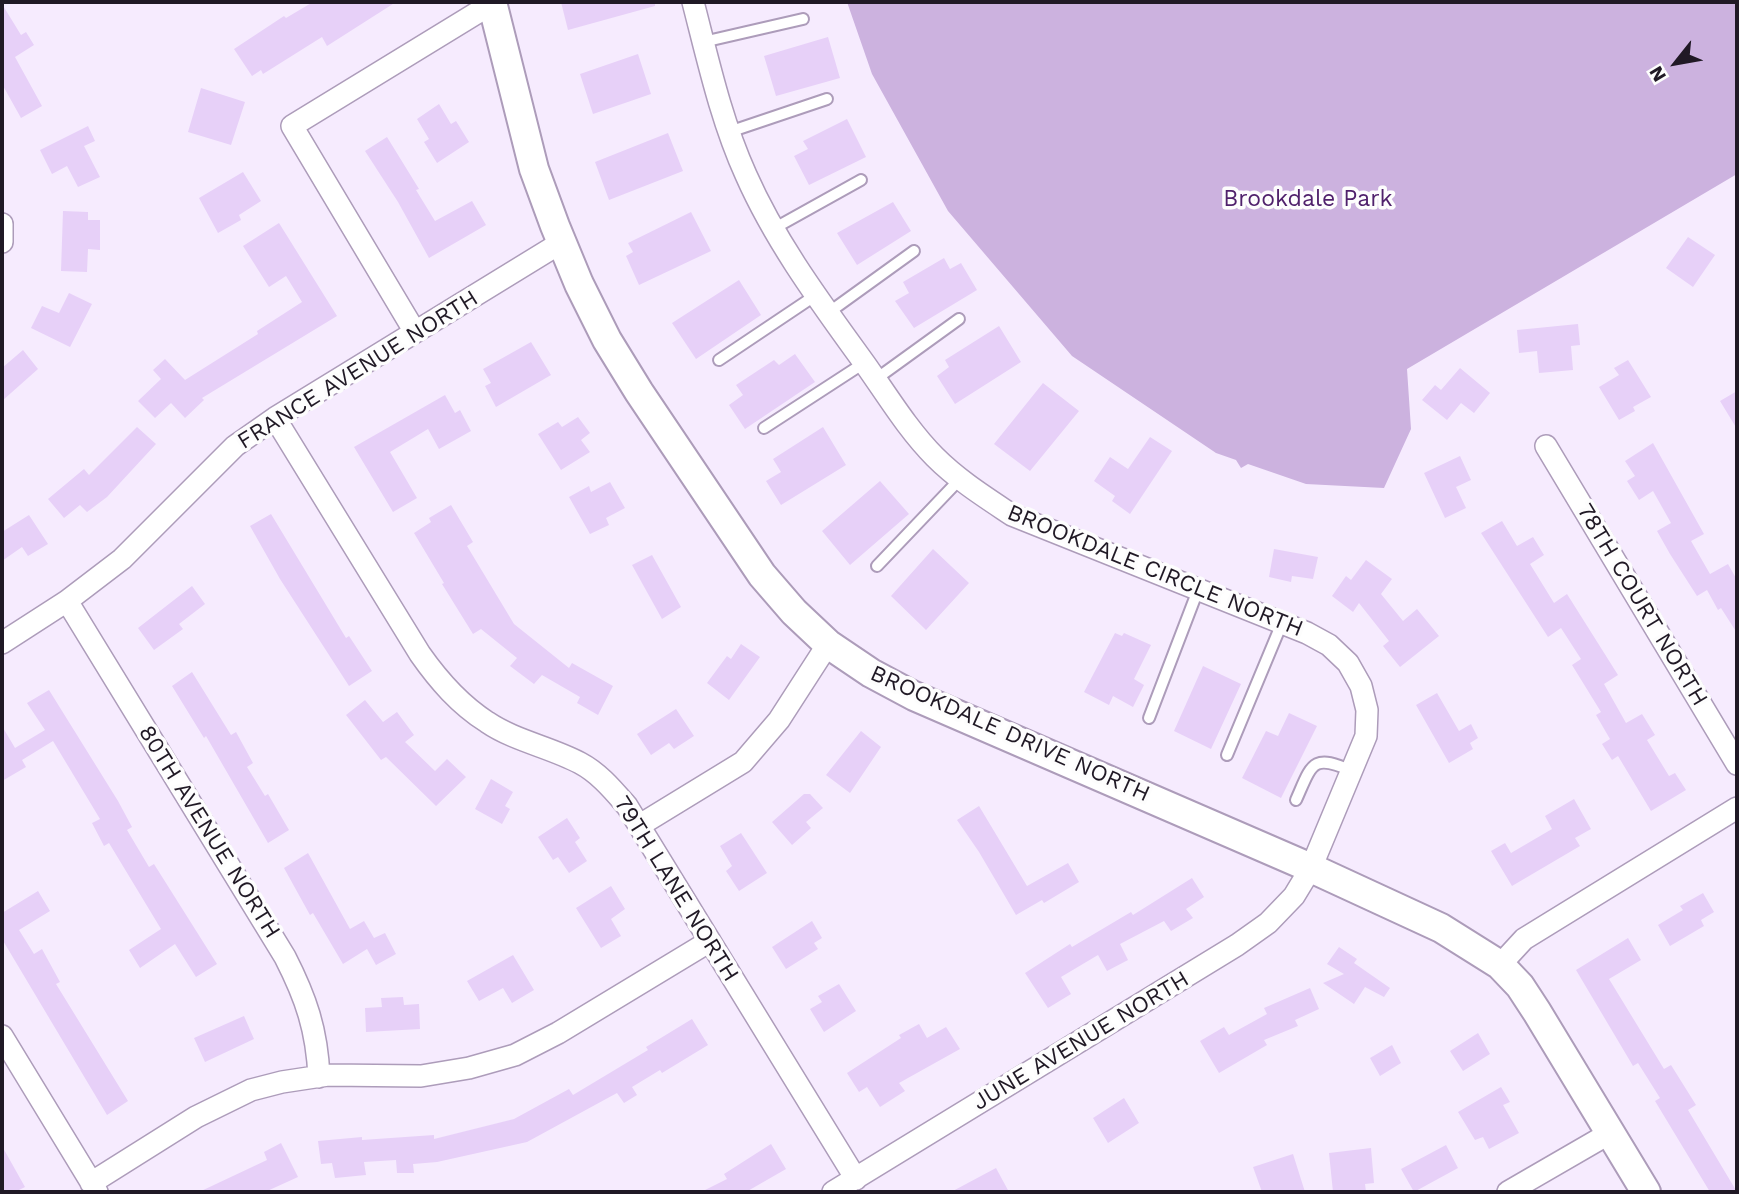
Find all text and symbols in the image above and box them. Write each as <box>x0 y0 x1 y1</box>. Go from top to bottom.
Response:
north arrow <box>1641 28 1711 98</box>
text: N <box>1644 62 1671 86</box>
park label: Brookdale Park <box>1223 185 1393 213</box>
street label: FRANCE AVENUE NORTH <box>233 285 483 455</box>
street label: BROOKDALE CIRCLE NORTH <box>1003 499 1307 643</box>
street label: 78TH COURT NORTH <box>1571 499 1713 711</box>
street label: BROOKDALE DRIVE NORTH <box>866 660 1154 808</box>
street label: 80TH AVENUE NORTH <box>132 720 286 944</box>
street label: 79TH LANE NORTH <box>608 791 744 987</box>
street label: JUNE AVENUE NORTH <box>968 965 1194 1117</box>

